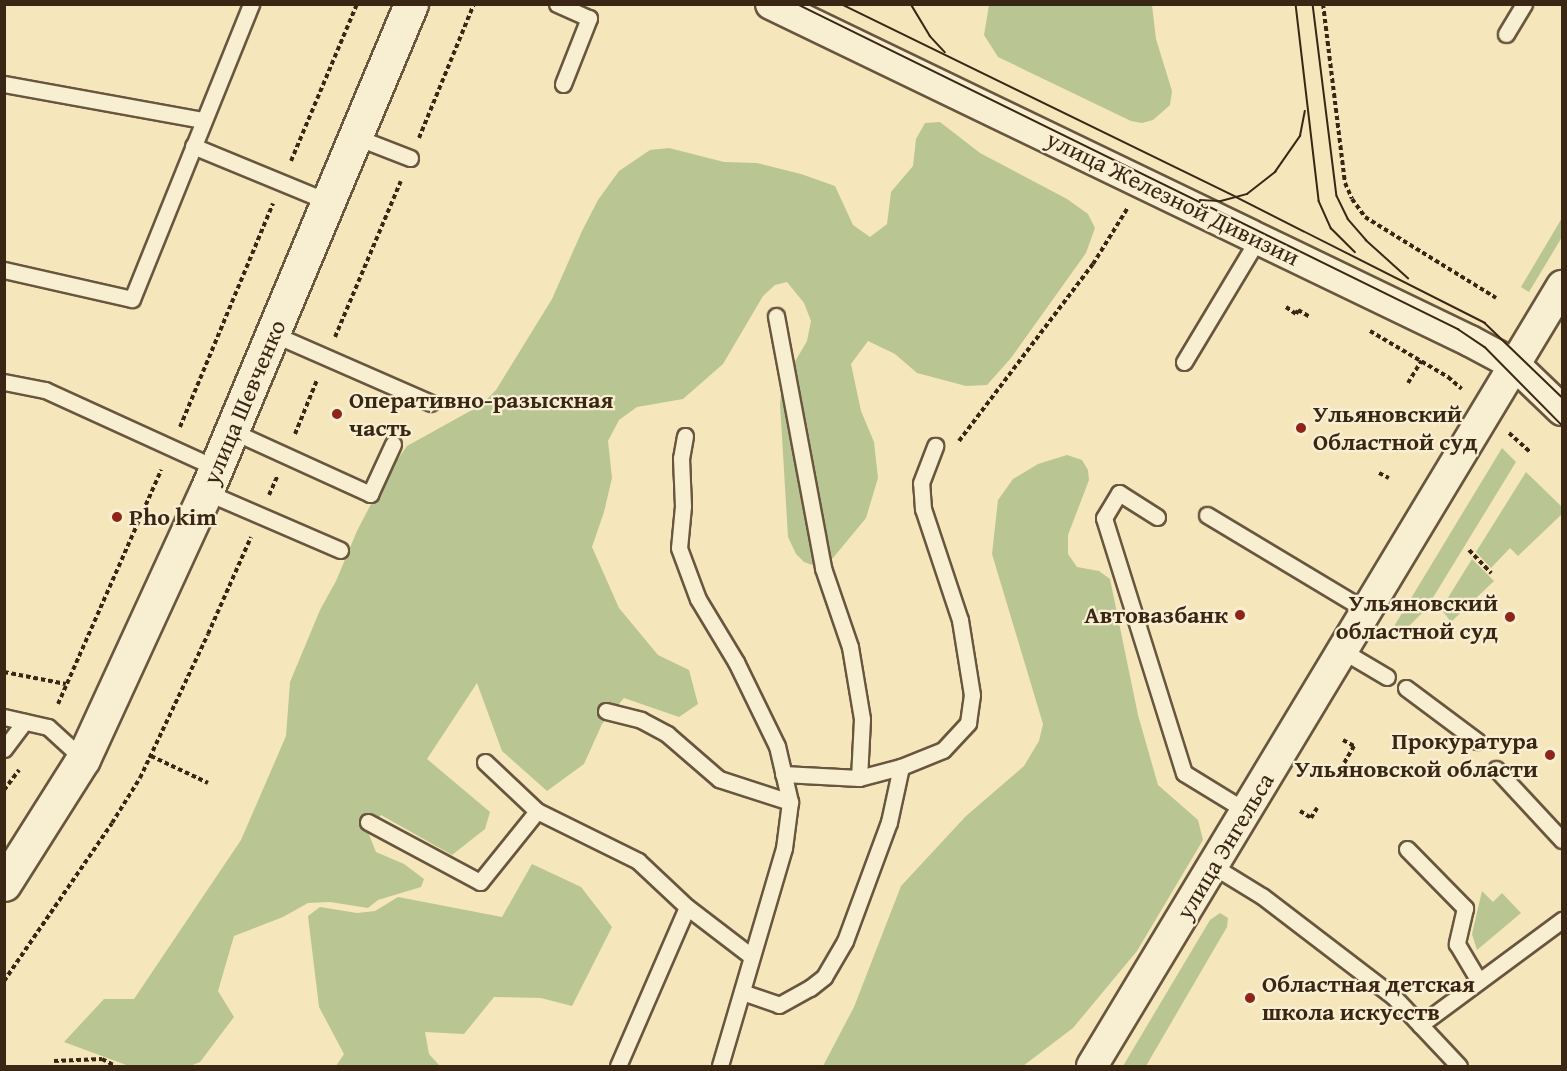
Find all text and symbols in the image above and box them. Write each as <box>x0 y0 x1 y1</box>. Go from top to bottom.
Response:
street label: улица Железной Дивизии <box>1042 124 1304 272</box>
street label: улица Шевченко <box>196 315 292 489</box>
place label: Оперативно-разыскная часть <box>349 386 613 442</box>
place label: Ульяновский Областной суд <box>1313 400 1478 456</box>
marker: Оперативно-разыскная часть <box>330 407 344 421</box>
marker: Ульяновский Областной суд <box>1294 421 1308 435</box>
place label: Pho kim <box>129 503 217 531</box>
marker: Pho kim <box>110 510 124 524</box>
place label: Ульяновский областной суд <box>1336 589 1498 645</box>
place label: Автовазбанк <box>1084 601 1228 629</box>
marker: Автовазбанк <box>1233 608 1247 622</box>
marker: Ульяновский областной суд <box>1503 610 1517 624</box>
place label: Прокуратура Ульяновской области <box>1295 727 1538 783</box>
marker: Прокуратура Ульяновской области <box>1543 748 1557 762</box>
street label: улица Энгельса <box>1170 768 1280 924</box>
place label: Областная детская школа искусств <box>1262 970 1475 1026</box>
marker: Областная детская школа искусств <box>1243 991 1257 1005</box>

